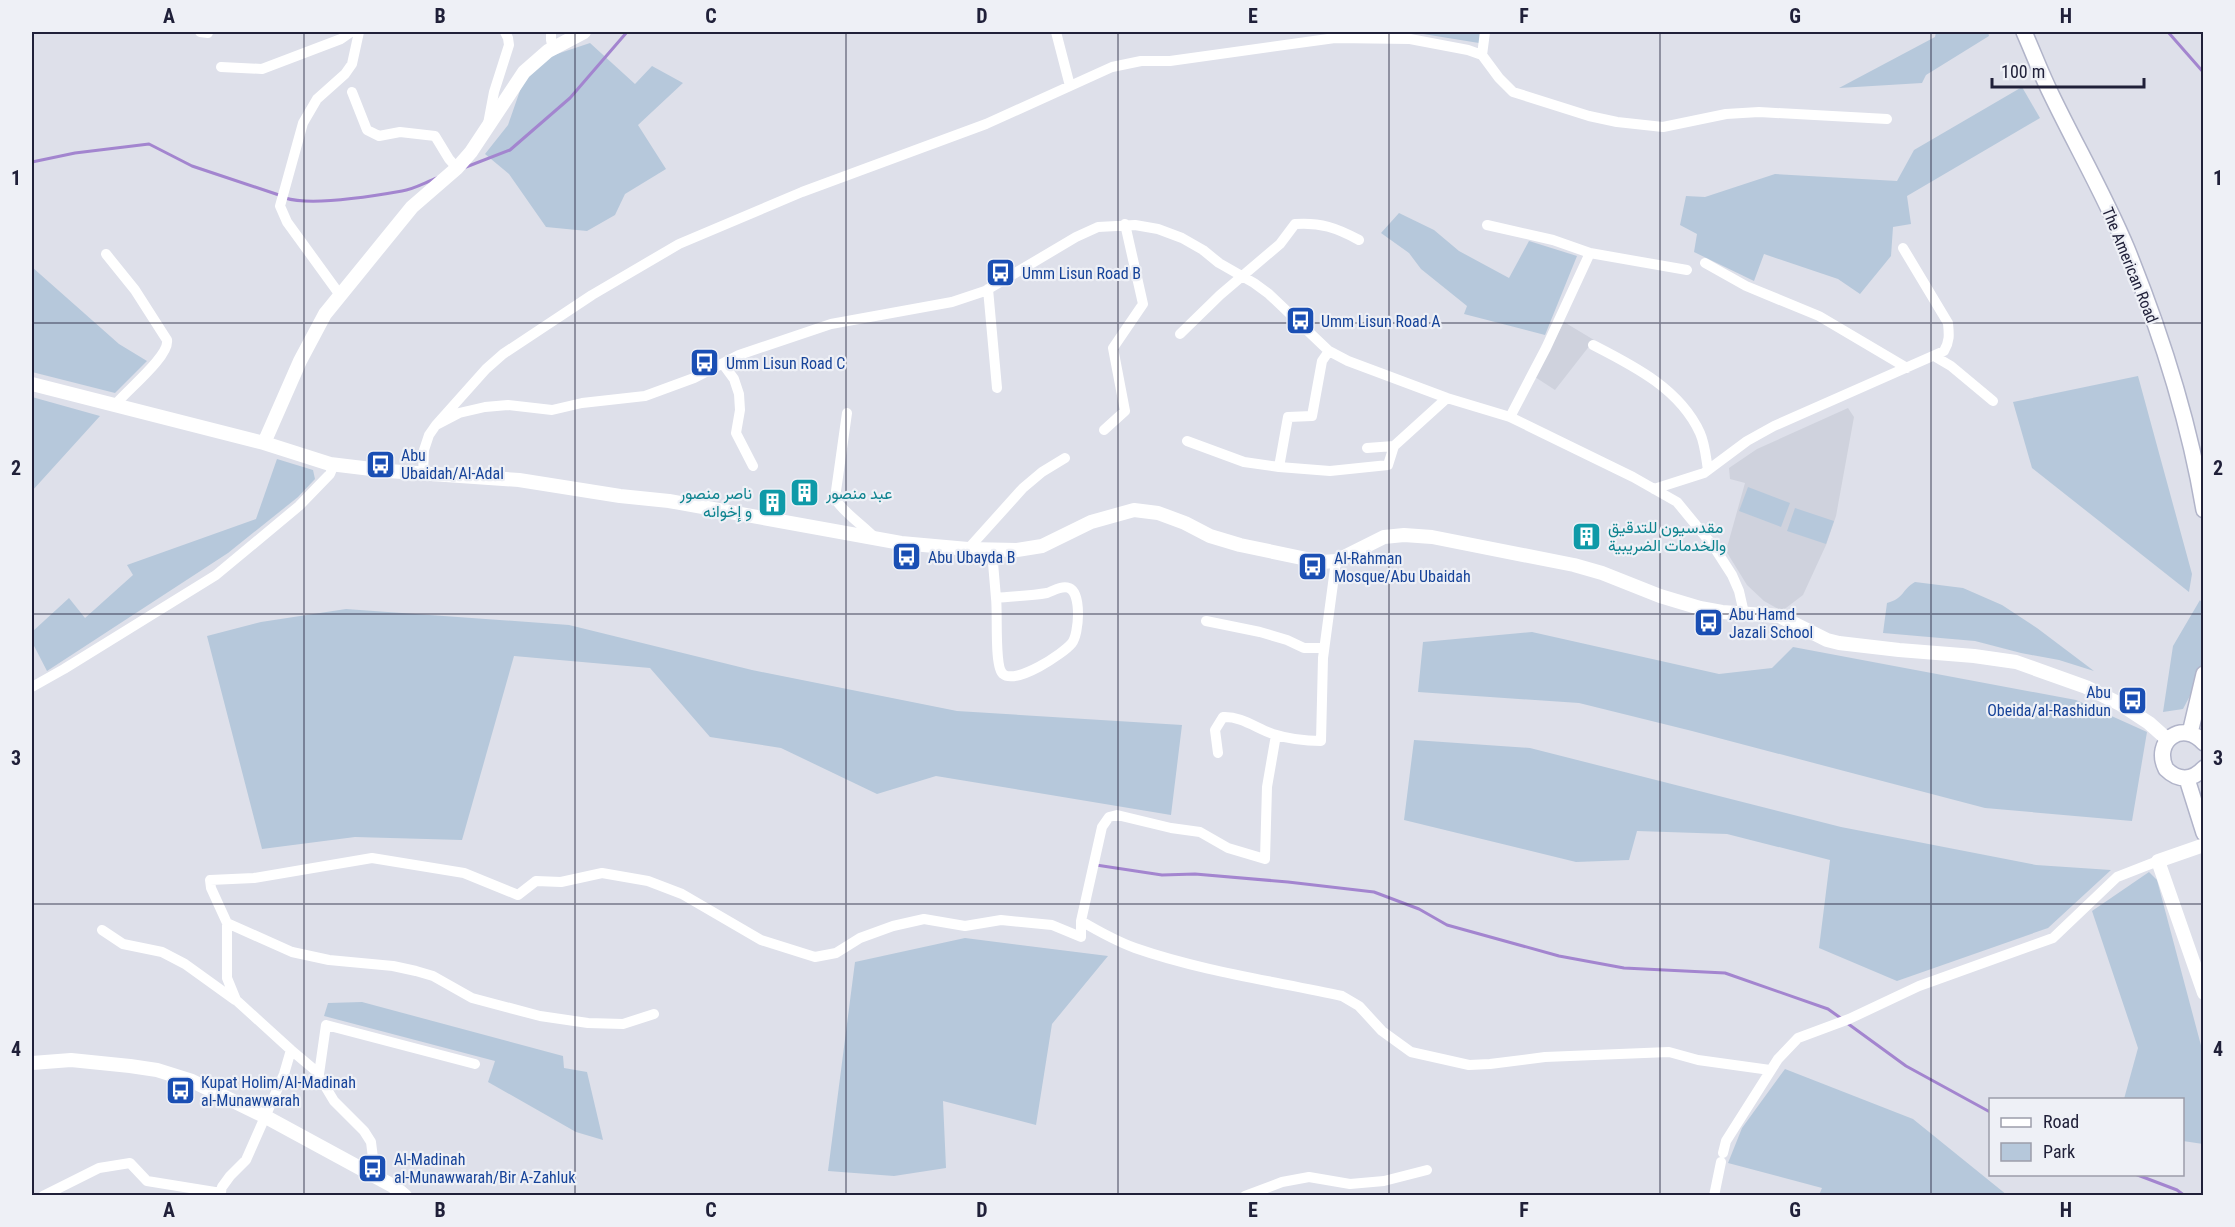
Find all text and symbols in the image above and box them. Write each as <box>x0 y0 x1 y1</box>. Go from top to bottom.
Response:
text: A <box>163 4 175 28</box>
text: B <box>434 4 446 28</box>
text: C <box>705 4 717 28</box>
text: D <box>976 4 988 28</box>
text: E <box>1248 4 1258 28</box>
text: F <box>1519 4 1529 28</box>
text: G <box>1789 4 1801 28</box>
text: H <box>2060 4 2072 28</box>
scale bar <box>1992 51 2144 89</box>
text: 100 m <box>2001 61 2045 82</box>
text: 1 <box>11 166 21 190</box>
text: 1 <box>2213 166 2223 190</box>
street label: The American Road <box>2098 204 2162 326</box>
bus stop icon: Umm Lisun Road B <box>985 257 1017 289</box>
place label: Umm Lisun Road B <box>1022 264 1141 283</box>
bus stop icon: Umm Lisun Road A <box>1284 305 1316 337</box>
place label: Umm Lisun Road A <box>1321 312 1441 331</box>
bus stop icon: Umm Lisun Road C <box>689 347 721 379</box>
place label: Umm Lisun Road C <box>726 354 845 373</box>
place label: Abu Ubaidah/Al-Adal <box>401 446 504 483</box>
bus stop icon: Abu Ubaidah/Al-Adal <box>364 448 396 480</box>
text: 2 <box>11 456 21 480</box>
text: 2 <box>2213 456 2223 480</box>
building icon: عبد منصور <box>789 477 821 509</box>
place label: ناصر منصور و إخوانه <box>679 484 752 522</box>
place label: عبد منصور <box>825 484 892 504</box>
building icon: ناصر منصور و إخوانه <box>757 486 789 518</box>
place label: مقدسيون للتدقيق والخدمات الضريبية <box>1608 518 1726 556</box>
building icon: مقدسيون للتدقيق والخدمات الضريبية <box>1571 520 1603 552</box>
bus stop icon: Abu Ubayda B <box>891 541 923 573</box>
place label: Abu Ubayda B <box>928 548 1016 567</box>
place label: Al-Rahman Mosque/Abu Ubaidah <box>1334 549 1471 586</box>
bus stop icon: Al-Rahman Mosque/Abu Ubaidah <box>1297 551 1329 583</box>
place label: Abu Hamd Jazali School <box>1729 605 1813 642</box>
bus stop icon: Abu Hamd Jazali School <box>1692 607 1724 639</box>
place label: Abu Obeida/al-Rashidun <box>1987 683 2111 720</box>
bus stop icon: Abu Obeida/al-Rashidun <box>2116 685 2148 717</box>
text: 3 <box>11 746 21 770</box>
text: 3 <box>2213 746 2223 770</box>
text: 4 <box>11 1037 21 1061</box>
text: 4 <box>2213 1037 2223 1061</box>
place label: Kupat Holim/Al-Madinah al-Munawwarah <box>201 1073 356 1110</box>
bus stop icon: Kupat Holim/Al-Madinah al-Munawwarah <box>164 1075 196 1107</box>
legend <box>1989 1098 2184 1176</box>
text: Road <box>2043 1111 2079 1132</box>
text: Park <box>2043 1141 2075 1162</box>
place label: Al-Madinah al-Munawwarah/Bir A-Zahluk <box>394 1150 576 1187</box>
bus stop icon: Al-Madinah al-Munawwarah/Bir A-Zahluk <box>357 1152 389 1184</box>
text: A <box>163 1198 175 1222</box>
text: B <box>434 1198 446 1222</box>
text: C <box>705 1198 717 1222</box>
text: D <box>976 1198 988 1222</box>
text: E <box>1248 1198 1258 1222</box>
text: F <box>1519 1198 1529 1222</box>
text: G <box>1789 1198 1801 1222</box>
text: H <box>2060 1198 2072 1222</box>

